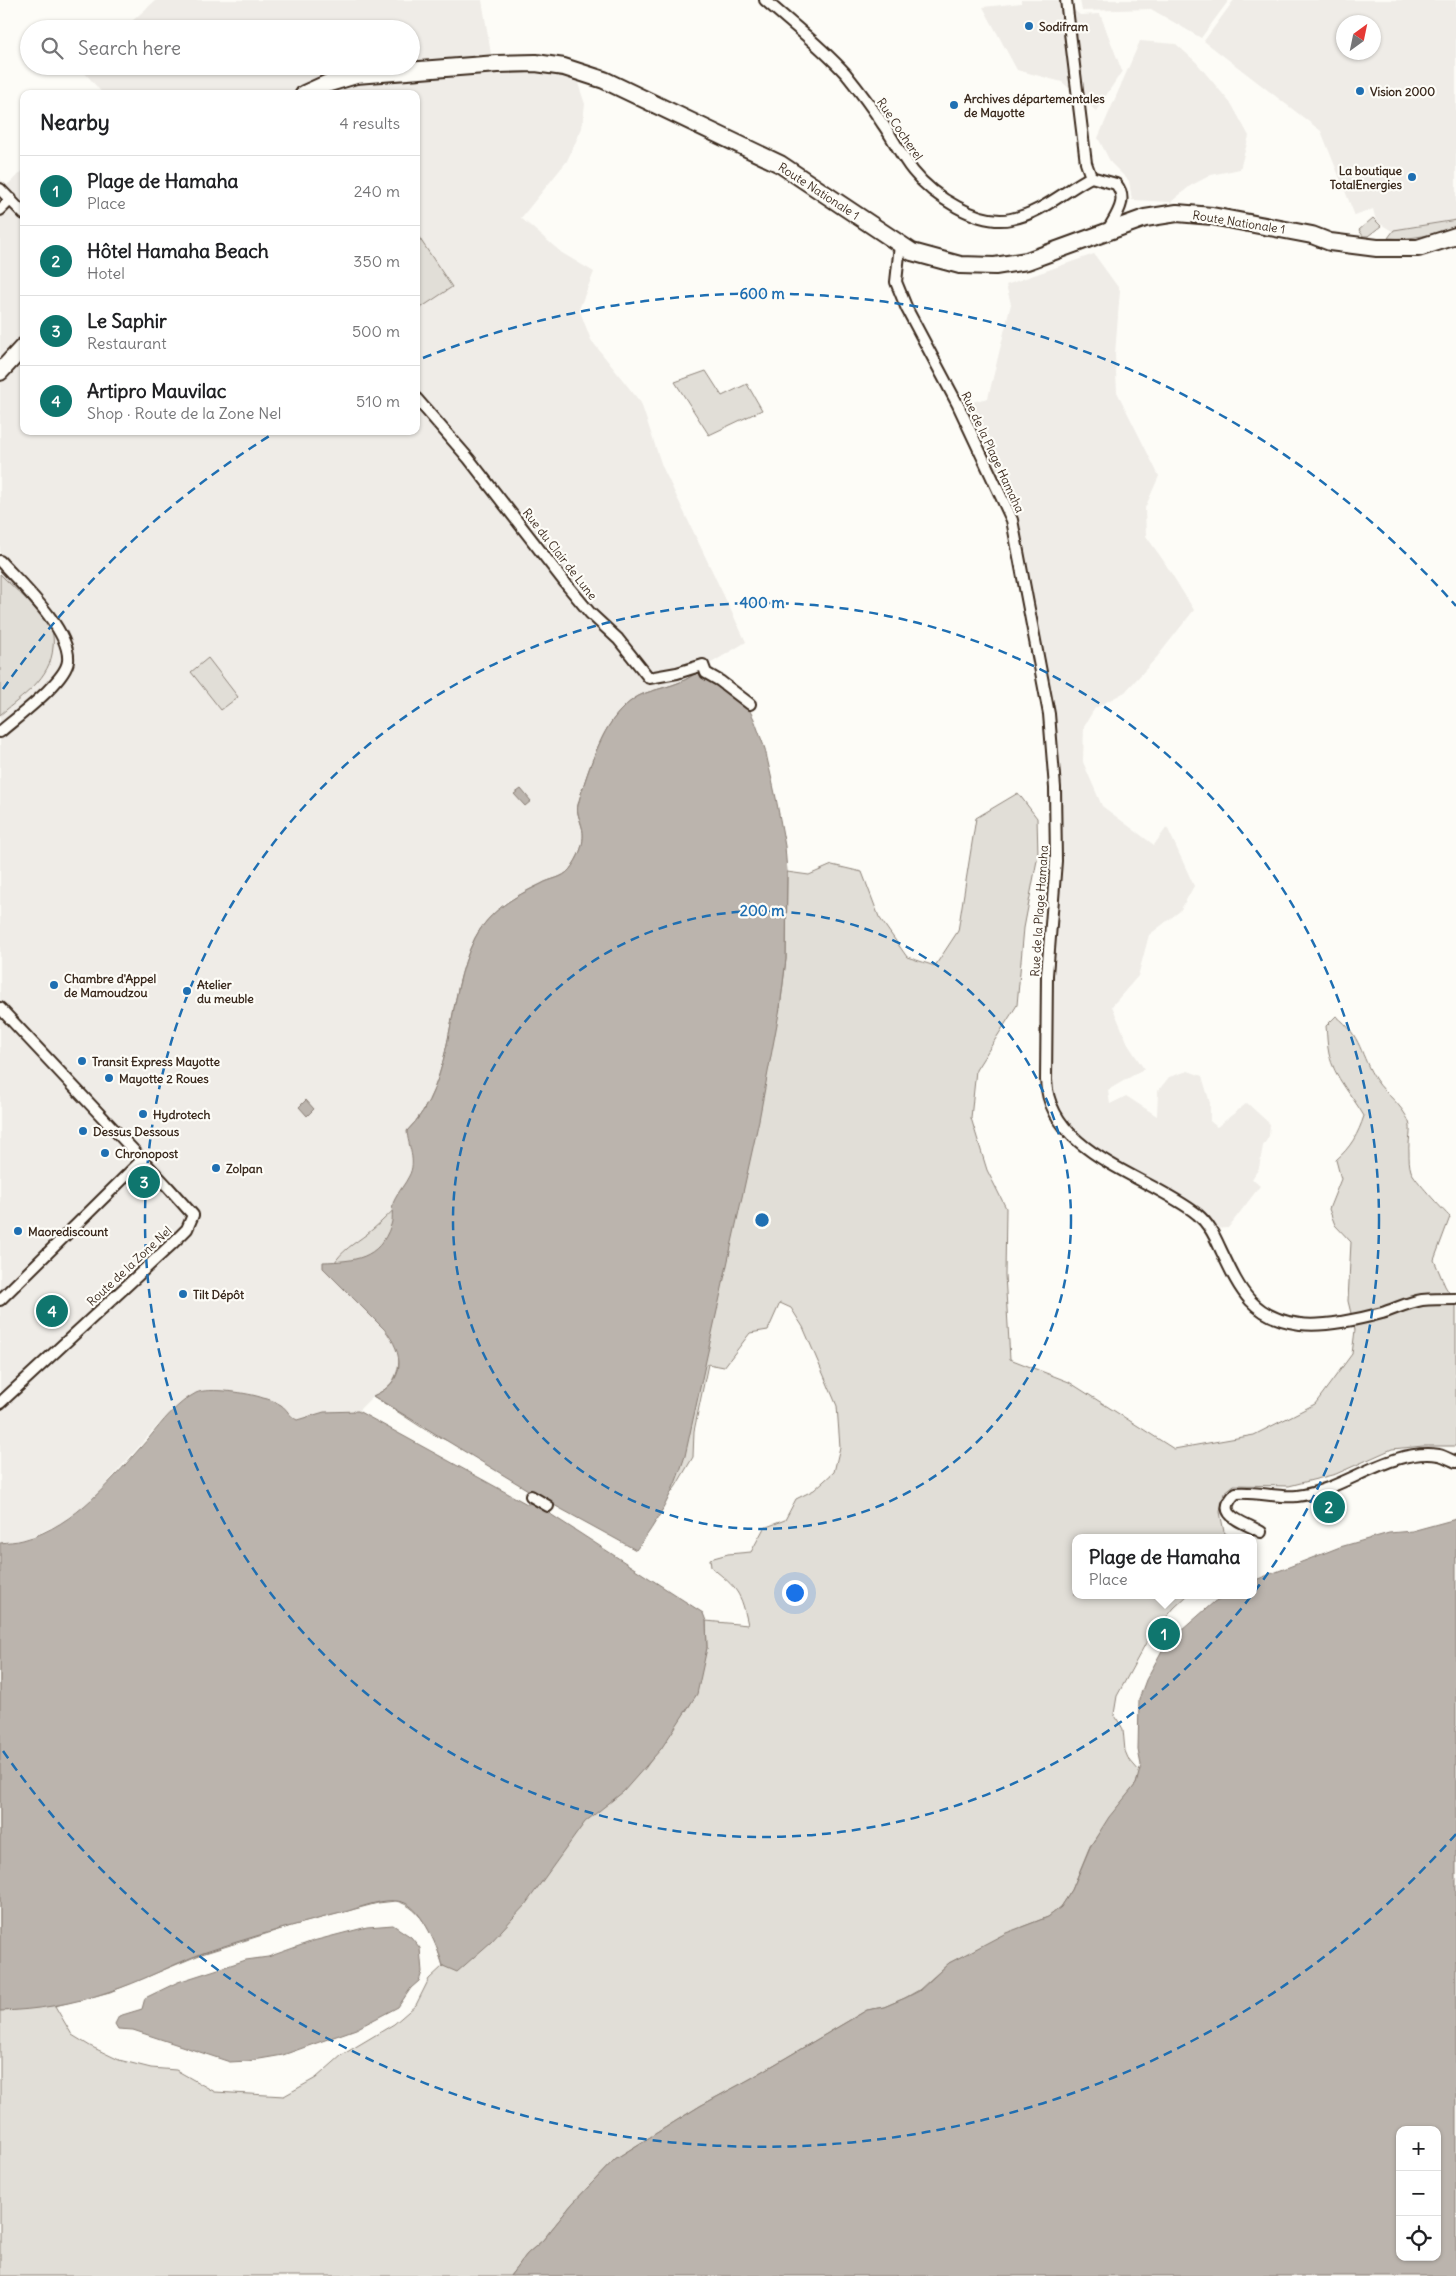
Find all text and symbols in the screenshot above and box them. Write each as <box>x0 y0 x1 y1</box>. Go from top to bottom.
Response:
north arrow <box>1336 15 1381 60</box>
place label: Sodifram <box>1039 19 1089 34</box>
search box <box>20 20 420 75</box>
marker: Sodifram <box>1023 20 1035 32</box>
icon: search <box>38 34 66 62</box>
text: Search here <box>78 36 181 60</box>
place label: Vision 2000 <box>1370 84 1435 99</box>
marker: Vision 2000 <box>1354 85 1366 97</box>
place label: Archives départementales de Mayotte <box>964 91 1105 121</box>
street label: Rue Cocherel <box>874 95 926 163</box>
marker: Archives départementales de Mayotte <box>948 99 960 111</box>
text: Nearby <box>40 109 110 136</box>
text: 4 results <box>339 113 400 133</box>
street label: Route Nationale 1 <box>776 159 862 223</box>
place label: La boutique TotalEnergies <box>1330 163 1403 193</box>
text: Plage de Hamaha <box>87 169 238 193</box>
marker: La boutique TotalEnergies <box>1406 171 1418 183</box>
text: 1 <box>53 181 59 201</box>
text: 240 m <box>354 181 400 201</box>
text: Place <box>87 193 126 213</box>
street label: Route Nationale 1 <box>1192 207 1286 237</box>
text: Hôtel Hamaha Beach <box>87 239 269 263</box>
text: 2 <box>52 251 60 271</box>
text: 350 m <box>353 251 400 271</box>
text: Hotel <box>87 263 125 283</box>
text: 600 m <box>739 284 785 303</box>
text: Le Saphir <box>87 309 167 333</box>
text: 3 <box>51 321 61 341</box>
text: 500 m <box>352 321 400 341</box>
text: Restaurant <box>87 333 167 353</box>
text: Artipro Mauvilac <box>87 379 227 403</box>
street label: Rue de la Plage Hamaha <box>958 389 1028 515</box>
text: 4 <box>51 391 61 411</box>
text: 510 m <box>356 391 400 411</box>
text: Shop · Route de la Zone Nel <box>87 403 281 423</box>
street label: Rue du Clair de Lune <box>520 505 600 603</box>
text: 400 m <box>739 593 785 612</box>
street label: Rue de la Plage Hamaha <box>1027 845 1051 977</box>
text: 200 m <box>740 901 784 920</box>
place label: Chambre d'Appel de Mamoudzou <box>64 971 156 1000</box>
place label: Atelier du meuble <box>197 977 254 1006</box>
marker: Chambre d'Appel de Mamoudzou <box>48 979 60 991</box>
marker: Atelier du meuble <box>181 985 193 997</box>
place label: Transit Express Mayotte <box>92 1054 220 1070</box>
marker: Transit Express Mayotte <box>76 1055 88 1067</box>
place label: Mayotte 2 Roues <box>119 1071 209 1087</box>
marker: Mayotte 2 Roues <box>103 1072 115 1084</box>
place label: Hydrotech <box>153 1107 210 1123</box>
marker: Hydrotech <box>137 1108 149 1120</box>
place label: Dessus Dessous <box>93 1124 180 1139</box>
marker: Dessus Dessous <box>77 1125 89 1137</box>
place label: Chronopost <box>115 1146 179 1162</box>
marker: Chronopost <box>99 1147 111 1159</box>
place label: Zolpan <box>226 1161 263 1177</box>
marker: Zolpan <box>210 1162 222 1174</box>
pin: 3 <box>128 1163 160 1201</box>
centre of rings <box>753 1211 771 1229</box>
street label: Route de la Zone Nel <box>84 1223 174 1309</box>
place label: Maorediscount <box>28 1224 109 1239</box>
marker: Maorediscount <box>12 1225 24 1237</box>
place label: Tilt Dépôt <box>193 1287 245 1303</box>
marker: Tilt Dépôt <box>177 1288 189 1300</box>
pin: 4 <box>36 1292 68 1330</box>
pin: 2 <box>1313 1488 1345 1526</box>
popup <box>1072 1534 1257 1599</box>
text: Plage de Hamaha <box>1089 1545 1240 1569</box>
text: Place <box>1089 1569 1128 1589</box>
your location <box>782 1580 808 1606</box>
pin: 1 <box>1148 1615 1180 1653</box>
map controls <box>1396 2126 1441 2261</box>
button: + <box>1396 2126 1441 2171</box>
button: − <box>1396 2171 1441 2216</box>
button: locate <box>1396 2216 1441 2261</box>

